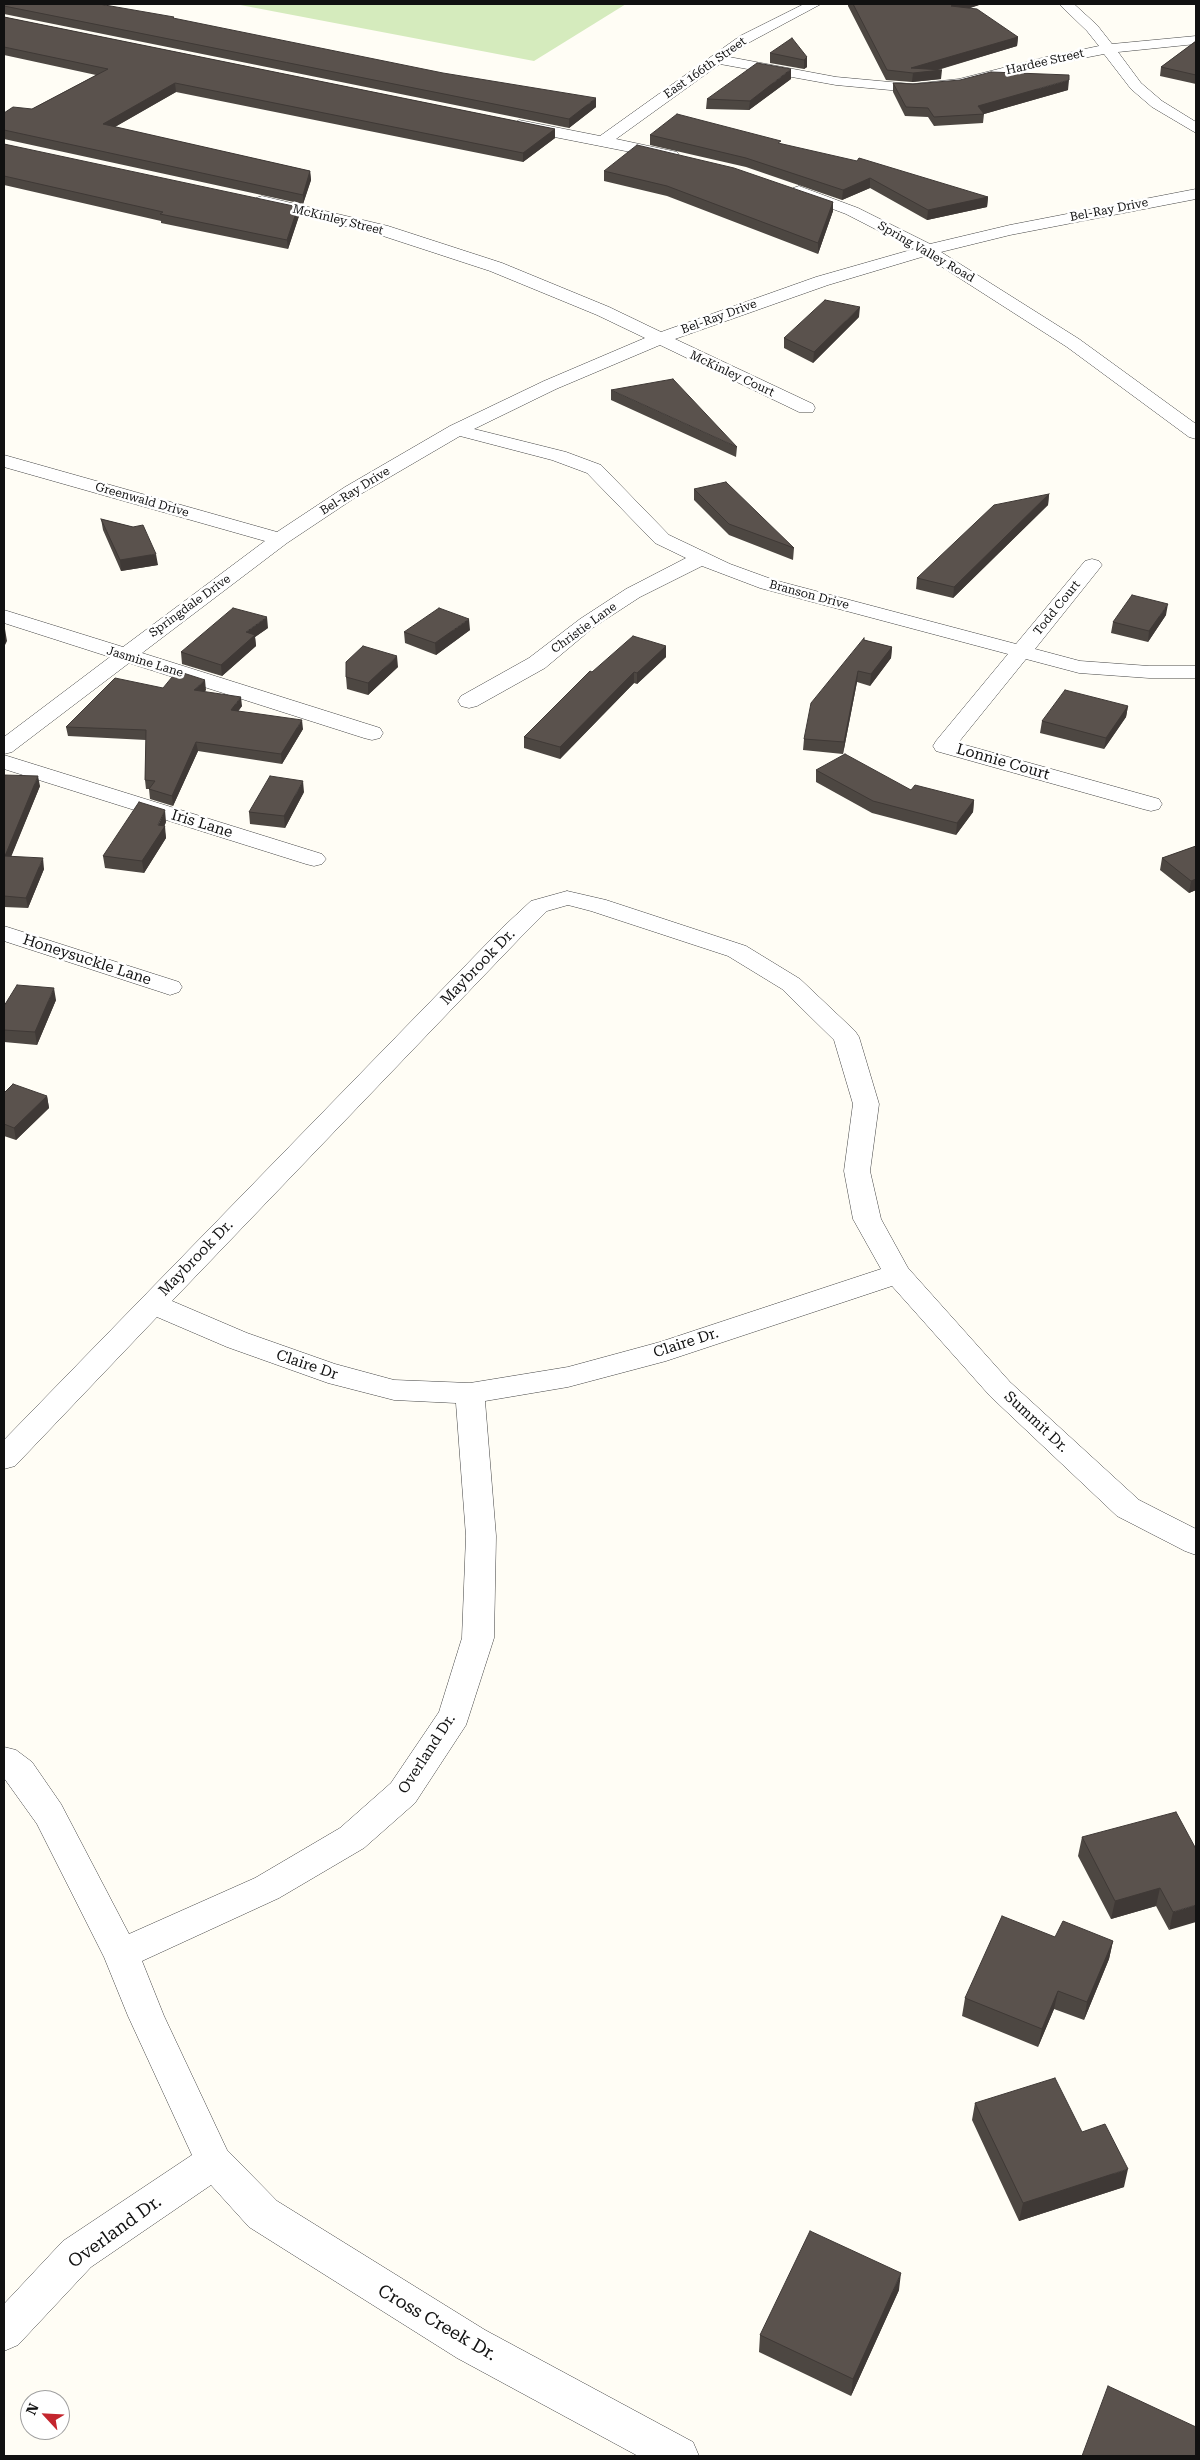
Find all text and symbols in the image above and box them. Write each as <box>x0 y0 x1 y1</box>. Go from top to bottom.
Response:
street label: East 166th Street <box>661 34 749 102</box>
street label: Hardee Street <box>1005 46 1085 78</box>
street label: Bel-Ray Drive <box>1069 195 1149 225</box>
street label: McKinley Street <box>291 202 385 238</box>
street label: Spring Valley Road <box>875 218 977 286</box>
street label: Bel-Ray Drive <box>679 297 759 337</box>
street label: McKinley Court <box>687 348 777 400</box>
street label: Bel-Ray Drive <box>318 464 392 518</box>
street label: Greenwald Drive <box>93 480 191 520</box>
street label: Springdale Drive <box>146 572 234 640</box>
street label: Branson Drive <box>767 577 851 613</box>
street label: Todd Court <box>1031 578 1083 638</box>
street label: Christie Lane <box>549 599 619 657</box>
street label: Jasmine Lane <box>105 644 185 680</box>
street label: Lonnie Court <box>954 740 1052 784</box>
street label: Iris Lane <box>169 806 235 842</box>
street label: Maybrook Dr. <box>437 925 519 1009</box>
street label: Honeysuckle Lane <box>20 931 154 989</box>
street label: Maybrook Dr. <box>155 1216 237 1300</box>
street label: Claire Dr. <box>651 1324 721 1362</box>
street label: Claire Dr <box>274 1346 340 1384</box>
street label: Summit Dr. <box>1000 1388 1072 1456</box>
street label: Overland Dr. <box>394 1711 460 1797</box>
street label: Overland Dr. <box>64 2191 166 2273</box>
street label: Cross Creek Dr. <box>374 2280 500 2366</box>
north arrow <box>20 2390 70 2440</box>
text: N <box>23 2401 42 2417</box>

